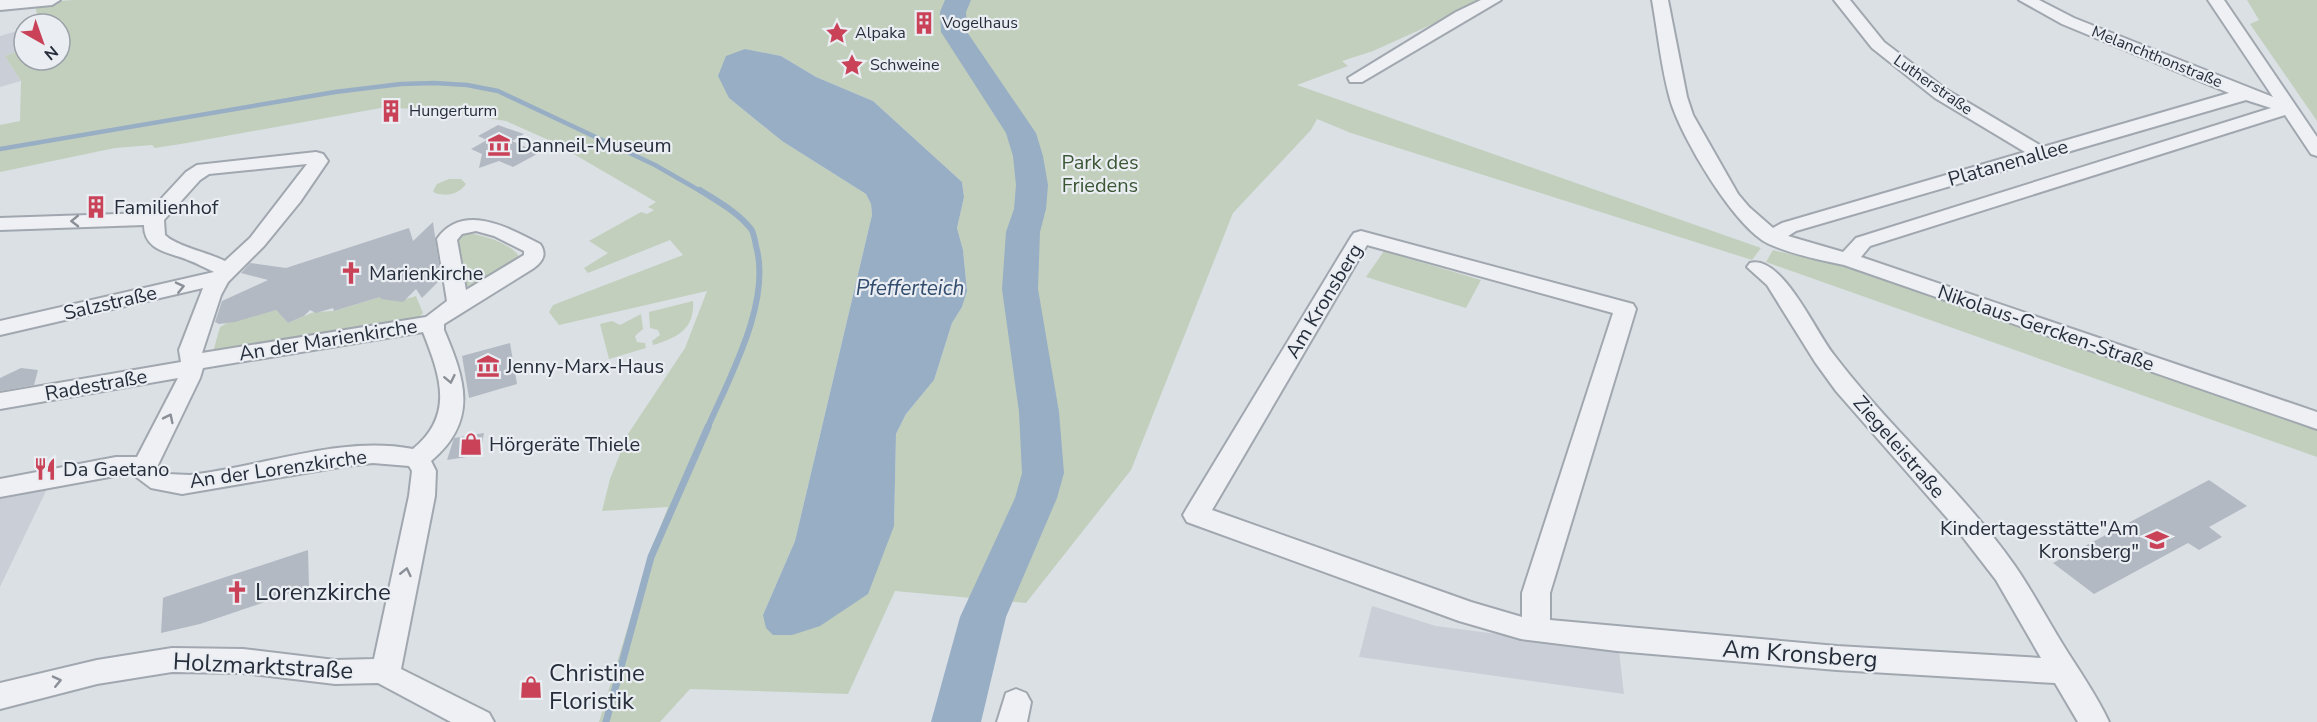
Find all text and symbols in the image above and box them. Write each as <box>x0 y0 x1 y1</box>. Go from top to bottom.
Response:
building icon: Vogelhaus <box>911 10 937 36</box>
north arrow <box>12 12 72 72</box>
place label: Vogelhaus <box>941 12 1018 34</box>
place icon: Alpaka <box>824 20 850 46</box>
street label: Melanchthonstraße <box>2088 21 2226 93</box>
place label: Alpaka <box>855 22 906 44</box>
text: N <box>39 40 63 65</box>
street label: Lutherstraße <box>1889 50 1977 120</box>
place icon: Schweine <box>839 52 865 78</box>
place label: Schweine <box>870 54 939 76</box>
building icon: Hungerturm <box>378 98 404 124</box>
place label: Hungerturm <box>409 100 497 122</box>
museum icon: Danneil-Museum <box>486 132 512 158</box>
place label: Danneil-Museum <box>517 132 672 159</box>
street label: Platanenallee <box>1945 133 2071 193</box>
park label: Park des Friedens <box>1062 149 1139 199</box>
building icon: Familienhof <box>83 194 109 220</box>
place label: Familienhof <box>114 194 219 221</box>
one-way arrow <box>70 215 79 228</box>
street label: Am Kronsberg <box>1279 239 1369 363</box>
church icon: Marienkirche <box>338 260 364 286</box>
place label: Marienkirche <box>369 260 483 287</box>
water label: Pfefferteich <box>856 274 964 302</box>
street label: Nikolaus-Gercken-Straße <box>1934 278 2158 378</box>
street label: Salzstraße <box>61 279 159 327</box>
one-way arrow <box>175 282 185 295</box>
street label: An der Marienkirche <box>237 313 419 367</box>
museum icon: Jenny-Marx-Haus <box>475 353 501 379</box>
place label: Jenny-Marx-Haus <box>505 353 664 380</box>
street label: Radestraße <box>43 363 149 407</box>
one-way arrow <box>443 373 456 383</box>
street label: Ziegeleistraße <box>1847 390 1951 504</box>
one-way arrow <box>161 414 173 425</box>
shop icon: Hörgeräte Thiele <box>458 431 484 457</box>
place label: Hörgeräte Thiele <box>489 431 640 458</box>
street label: An der Lorenzkirche <box>188 443 368 495</box>
restaurant icon: Da Gaetano <box>32 456 58 482</box>
place label: Da Gaetano <box>63 456 169 483</box>
place label: Kindertagesstätte"Am Kronsberg" <box>1940 515 2139 565</box>
school or university icon: Kindertagesstätte"Am Kronsberg" <box>2144 527 2170 553</box>
one-way arrow <box>398 567 411 577</box>
place label: Lorenzkirche <box>255 576 391 608</box>
church icon: Lorenzkirche <box>224 579 250 605</box>
street label: Am Kronsberg <box>1721 633 1879 675</box>
street label: Holzmarktstraße <box>172 645 354 687</box>
place label: Christine Floristik <box>549 657 645 717</box>
shop icon: Christine Floristik <box>518 674 544 700</box>
one-way arrow <box>51 675 61 688</box>

